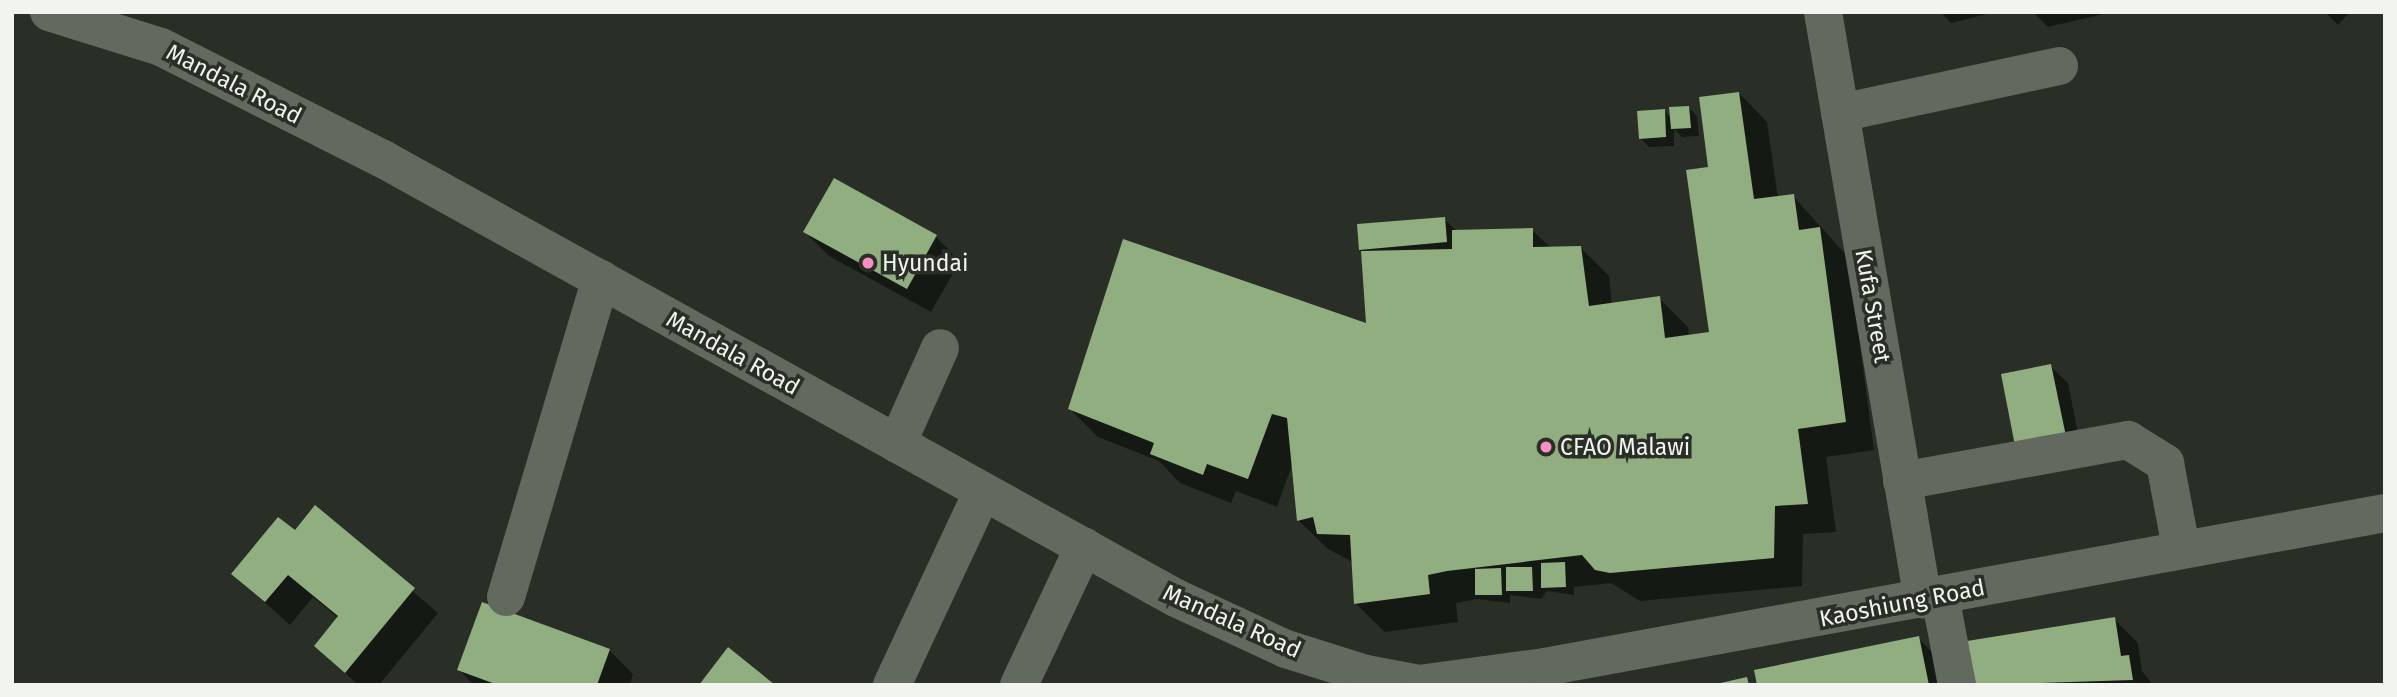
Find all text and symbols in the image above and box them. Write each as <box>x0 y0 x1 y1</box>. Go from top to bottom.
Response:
street label: Mandala Road <box>162 38 306 130</box>
street label: Kufa Street <box>1849 247 1897 365</box>
place label: Hyundai <box>882 249 969 277</box>
marker: Hyundai <box>860 255 876 271</box>
street label: Mandala Road <box>662 305 804 401</box>
place label: CFAO Malawi <box>1560 433 1690 461</box>
marker: CFAO Malawi <box>1538 439 1554 455</box>
street label: Kaoshiung Road <box>1817 573 1987 633</box>
street label: Mandala Road <box>1159 578 1305 664</box>

